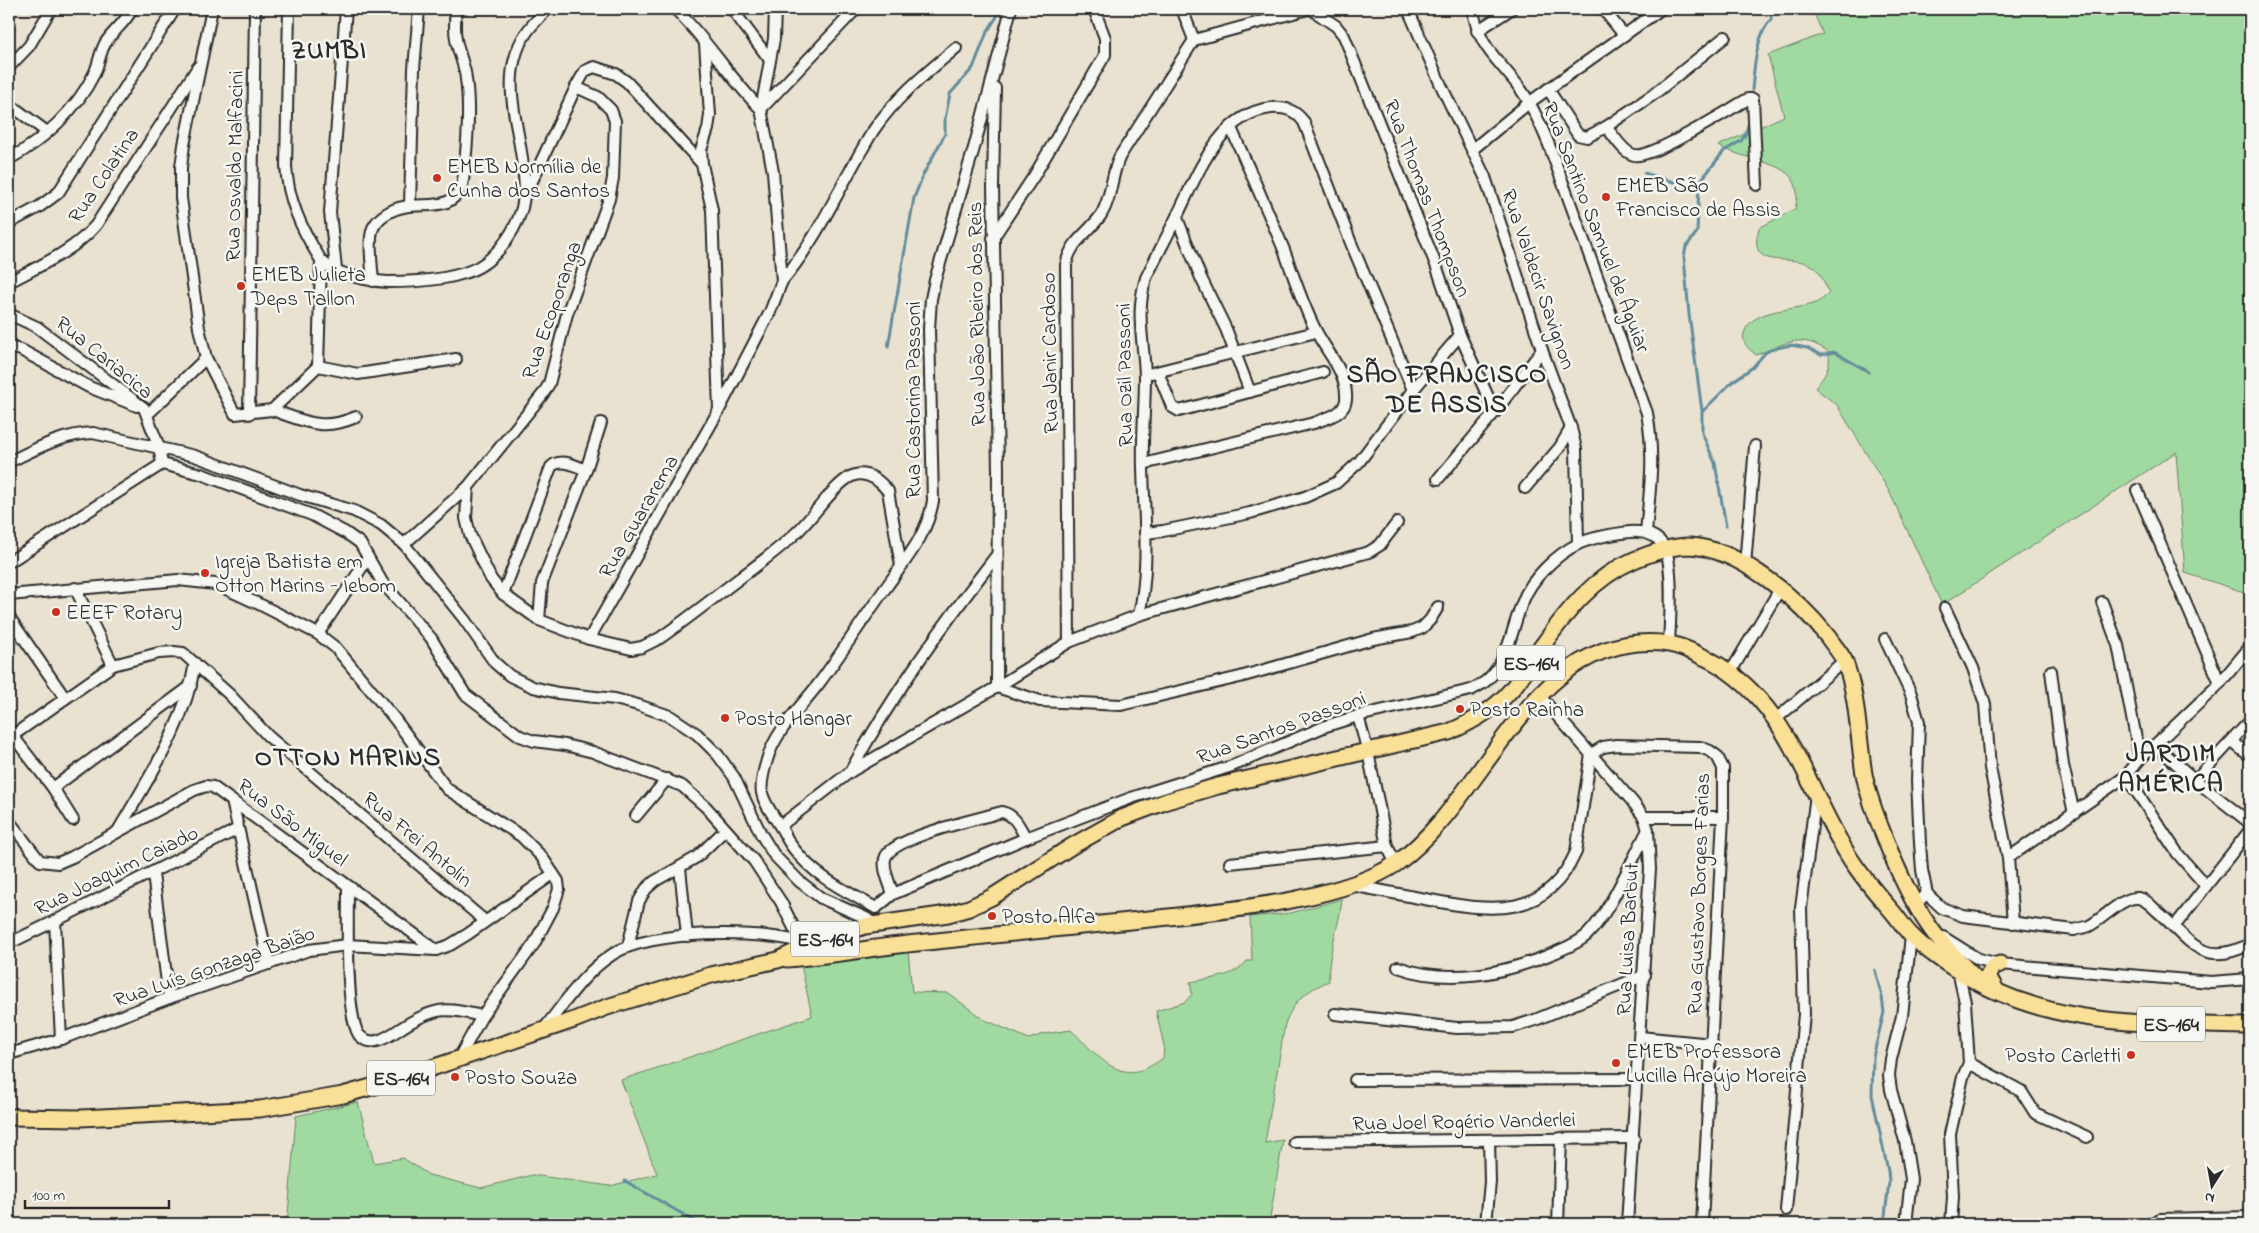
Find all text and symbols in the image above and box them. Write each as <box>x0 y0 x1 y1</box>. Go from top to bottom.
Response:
district label: ZUMBI <box>291 33 367 71</box>
street label: Rua Osvaldo Malfacini <box>219 70 253 262</box>
street label: Rua Thomas Thompson <box>1375 96 1478 302</box>
street label: Rua Santino Samuel de Águiar <box>1532 98 1658 359</box>
street label: Rua Colatina <box>62 122 148 230</box>
place label: EMEB Normília de Cunha dos Santos <box>447 153 610 207</box>
marker: EMEB Normília de Cunha dos Santos <box>431 172 443 184</box>
place label: EMEB São Francisco de Assis <box>1615 172 1781 226</box>
street label: Rua Valdecir Savignon <box>1490 186 1582 374</box>
marker: EMEB São Francisco de Assis <box>1600 191 1612 203</box>
street label: Rua João Ribeiro dos Reis <box>961 201 995 427</box>
street label: Rua Ecoporanga <box>515 237 592 384</box>
place label: EMEB Julieta Deps Tallon <box>250 261 366 315</box>
street label: Rua Janir Cardoso <box>1035 272 1067 434</box>
marker: EMEB Julieta Deps Tallon <box>235 280 247 292</box>
street label: Rua Castorina Passoni <box>900 301 930 499</box>
street label: Rua Ozil Passoni <box>1110 303 1142 447</box>
street label: Rua Cariacica <box>48 310 159 407</box>
district label: SÃO FRANCISCO DE ASSIS <box>1347 357 1547 425</box>
street label: Rua Guararema <box>592 450 687 584</box>
place label: Igreja Batista em Otton Marins - Iebom <box>215 548 396 602</box>
marker: Igreja Batista em Otton Marins - Iebom <box>199 567 211 579</box>
place label: EEEF Rotary <box>66 599 182 631</box>
marker: EEEF Rotary <box>50 606 62 618</box>
road number: ES-164 <box>1497 646 1565 680</box>
street label: Rua Santos Passoni <box>1193 684 1370 773</box>
place label: Posto Rainha <box>1470 696 1584 726</box>
marker: Posto Rainha <box>1454 703 1466 715</box>
place label: Posto Hangar <box>735 705 852 737</box>
marker: Posto Hangar <box>719 712 731 724</box>
district label: JARDIM AMÉRICA <box>2118 736 2224 804</box>
district label: OTTON MARINS <box>255 740 441 778</box>
street label: Rua São Miguel <box>229 772 353 877</box>
street label: Rua Gustavo Borges Farias <box>1681 772 1721 1016</box>
street label: Rua Frei Antolin <box>355 786 478 896</box>
street label: Rua Joaquim Caiado <box>30 819 204 925</box>
street label: Rua Luisa Barbut <box>1610 862 1648 1016</box>
place label: Posto Alfa <box>1002 903 1095 933</box>
marker: Posto Alfa <box>986 910 998 922</box>
street label: Rua Luís Gonzaga Baião <box>110 919 320 1018</box>
road number: ES-164 <box>791 922 859 956</box>
road number: ES-164 <box>2137 1006 2205 1042</box>
place label: EMEB Professora Lucilla Araújo Moreira <box>1626 1038 1807 1092</box>
place label: Posto Carletti <box>2005 1042 2121 1072</box>
marker: Posto Carletti <box>2125 1049 2137 1061</box>
marker: EMEB Professora Lucilla Araújo Moreira <box>1610 1057 1622 1069</box>
road number: ES-164 <box>367 1060 435 1096</box>
place label: Posto Souza <box>465 1064 577 1094</box>
marker: Posto Souza <box>449 1071 461 1083</box>
street label: Rua Joel Rogério Vanderlei <box>1352 1106 1576 1142</box>
north arrow <box>2186 1160 2236 1210</box>
scale bar <box>25 1178 169 1210</box>
text: 100 m <box>32 1185 65 1207</box>
text: N <box>2203 1186 2216 1208</box>

